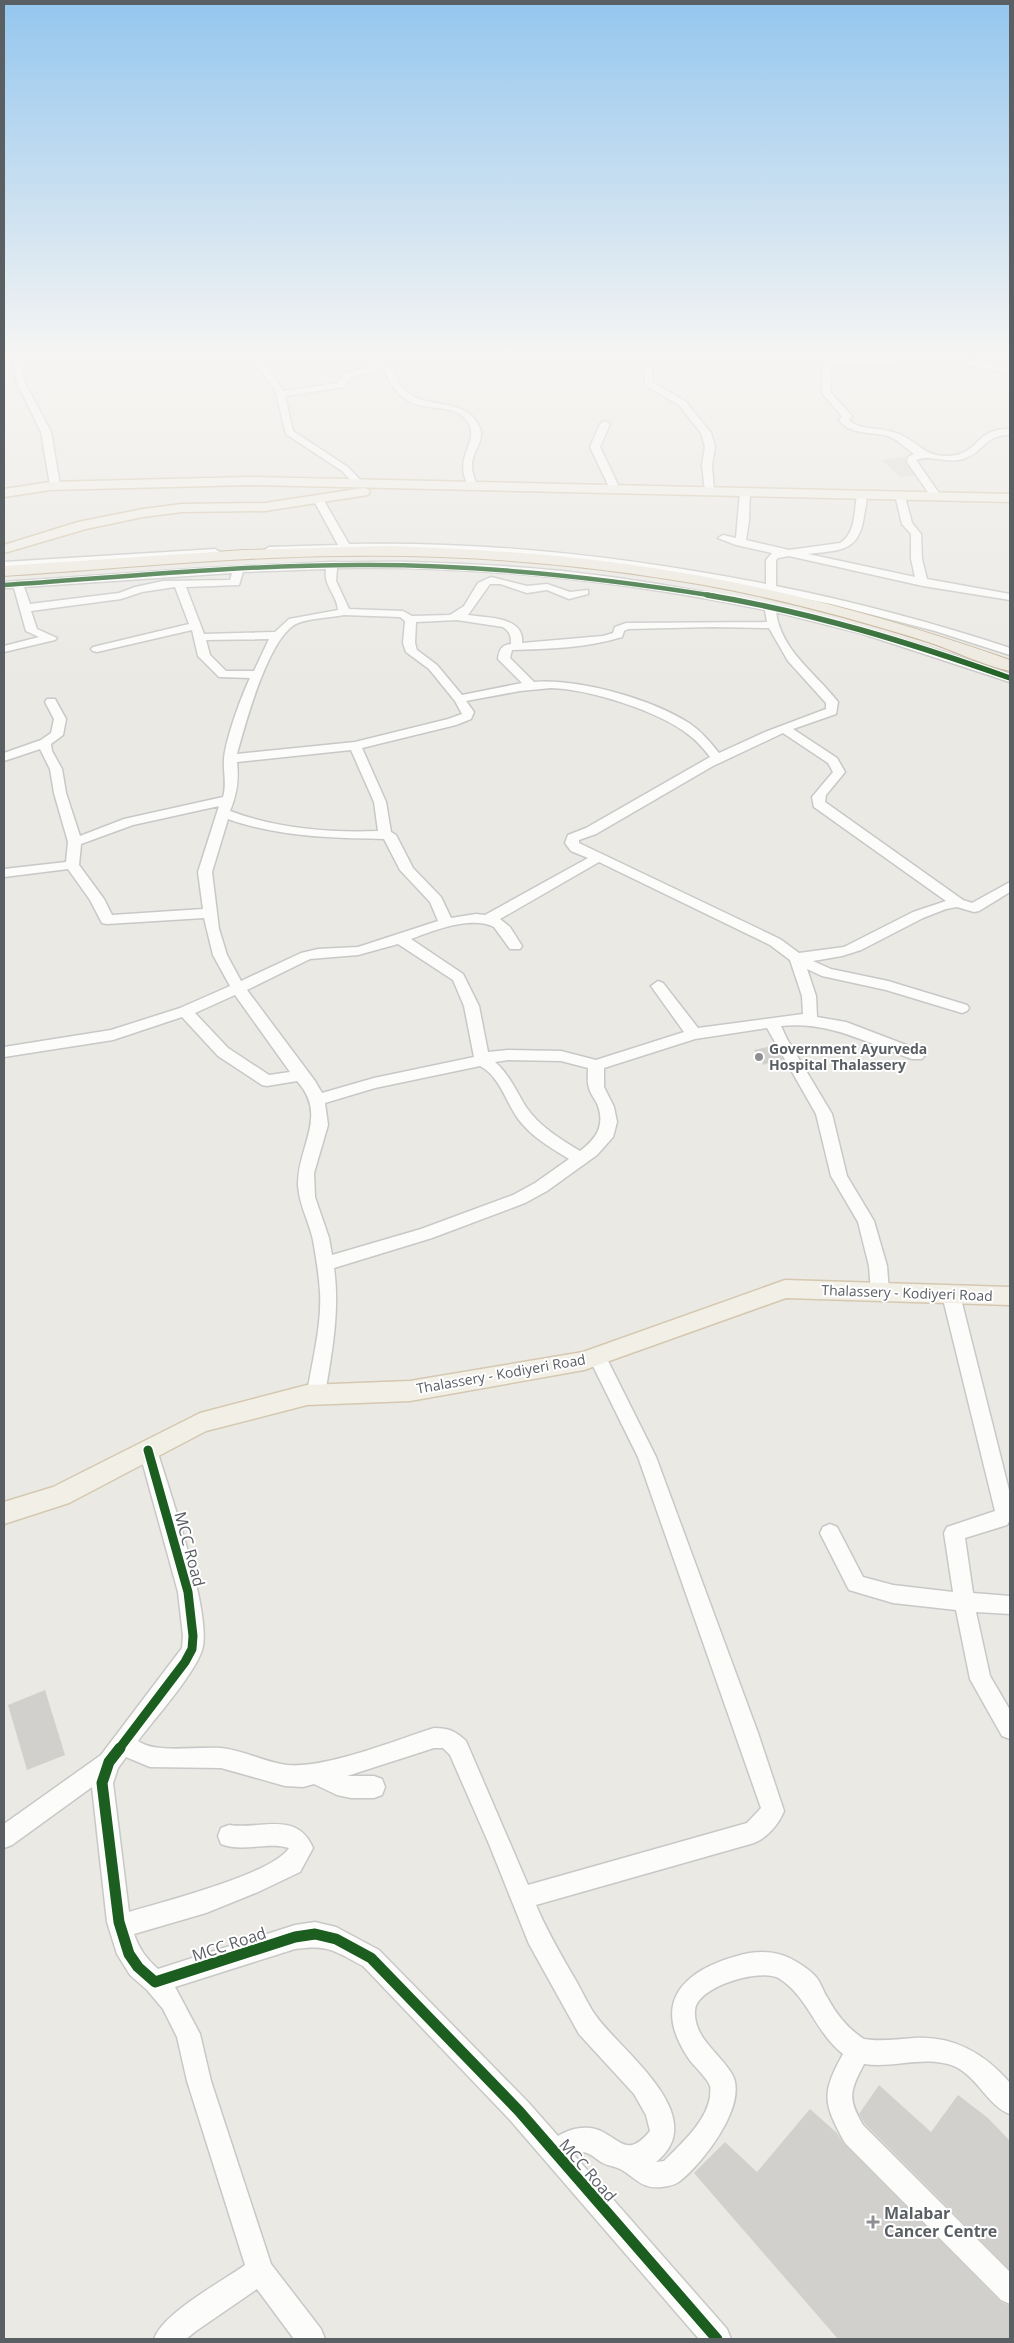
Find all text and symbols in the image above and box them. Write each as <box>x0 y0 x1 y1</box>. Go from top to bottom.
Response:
place label: Government Ayurveda Hospital Thalassery <box>769 1039 927 1074</box>
marker: Government Ayurveda Hospital Thalassery <box>753 1051 765 1063</box>
street label: Thalassery - Kodiyeri Road <box>821 1280 993 1305</box>
street label: Thalassery - Kodiyeri Road <box>415 1349 587 1398</box>
street label: MCC Road <box>169 1509 211 1589</box>
street label: MCC Road <box>189 1922 269 1966</box>
street label: MCC Road <box>554 2134 622 2206</box>
place label: Malabar Cancer Centre <box>884 2202 997 2242</box>
marker: Malabar Cancer Centre <box>866 2215 880 2229</box>

